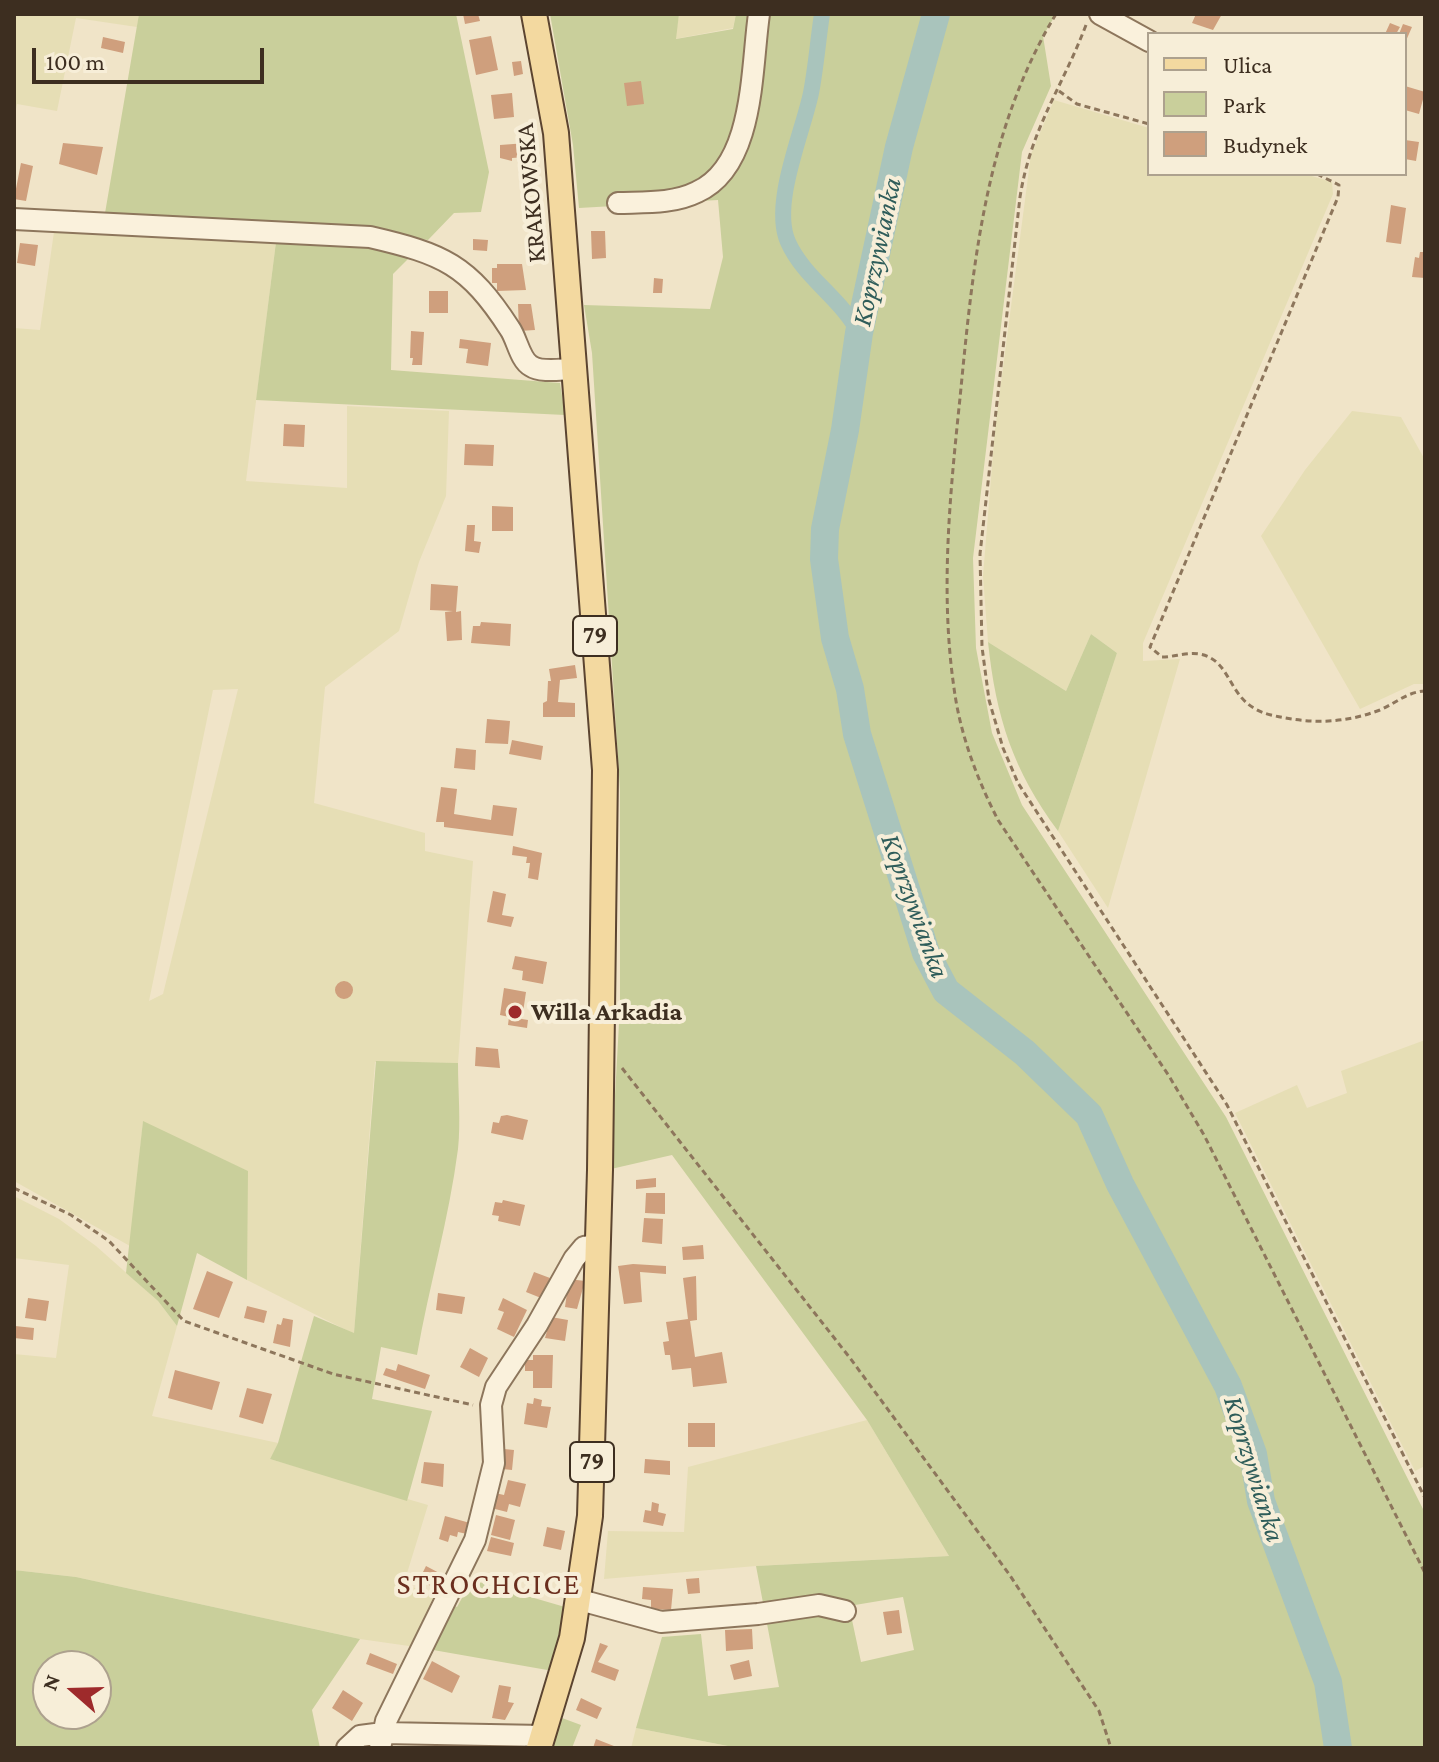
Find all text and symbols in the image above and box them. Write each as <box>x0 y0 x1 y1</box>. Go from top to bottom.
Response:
scale bar <box>36 32 268 82</box>
legend <box>1147 32 1407 176</box>
text: 100 m <box>46 48 105 75</box>
text: Ulica <box>1223 51 1272 78</box>
text: Park <box>1223 91 1266 118</box>
street label: KRAKOWSKA <box>509 122 553 264</box>
text: Budynek <box>1223 131 1308 158</box>
water label: Koprzywianka <box>845 175 909 329</box>
road number: 79 <box>573 616 617 656</box>
water label: Koprzywianka <box>873 829 957 983</box>
place label: Willa Arkadia <box>531 996 682 1028</box>
marker: Willa Arkadia <box>506 1003 524 1021</box>
water label: Koprzywianka <box>1216 1392 1292 1546</box>
road number: 79 <box>570 1442 614 1482</box>
district label: STROCHCICE <box>397 1567 581 1603</box>
north arrow <box>32 1650 112 1730</box>
text: N <box>37 1671 65 1694</box>

